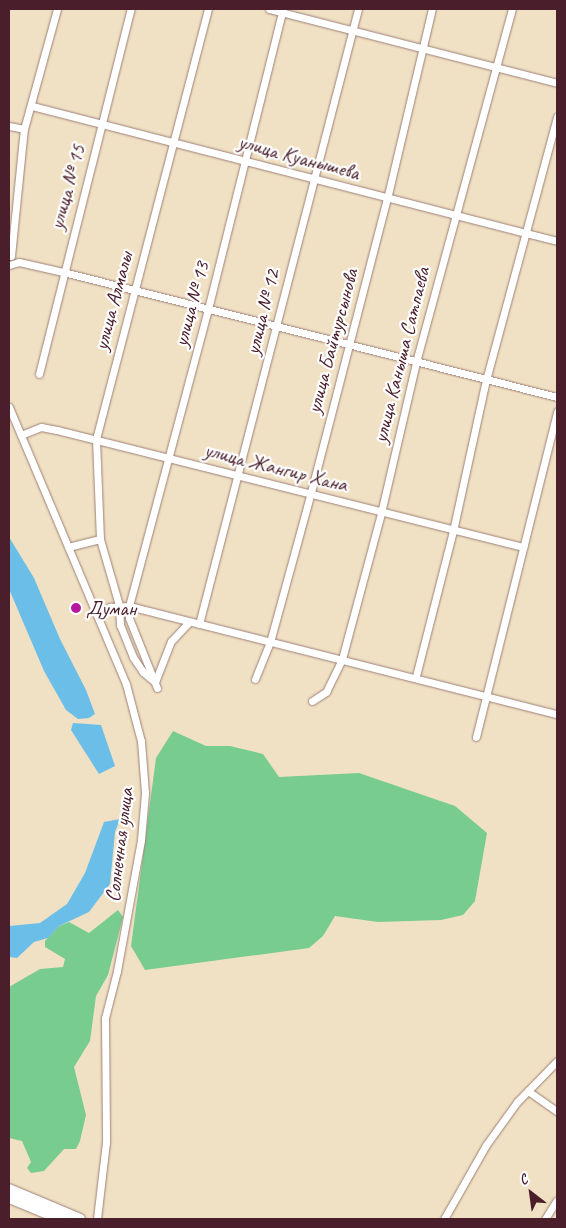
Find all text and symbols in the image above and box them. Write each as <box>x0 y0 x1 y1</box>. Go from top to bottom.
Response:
street label: улица Куанышева <box>236 129 362 185</box>
street label: улица № 15 <box>44 142 90 232</box>
street label: улица Алмалы <box>87 248 139 354</box>
street label: улица № 13 <box>168 259 214 349</box>
street label: улица Каныша Сатпаева <box>367 265 435 445</box>
street label: улица Байтурсынова <box>301 266 363 416</box>
street label: улица № 12 <box>239 267 285 357</box>
street label: улица Жангир Хана <box>202 437 350 497</box>
place label: Думан <box>86 595 136 621</box>
marker: Думан <box>70 602 82 614</box>
street label: Солнечная улица <box>99 786 139 904</box>
north arrow <box>506 1168 556 1218</box>
text: С <box>516 1170 530 1189</box>

